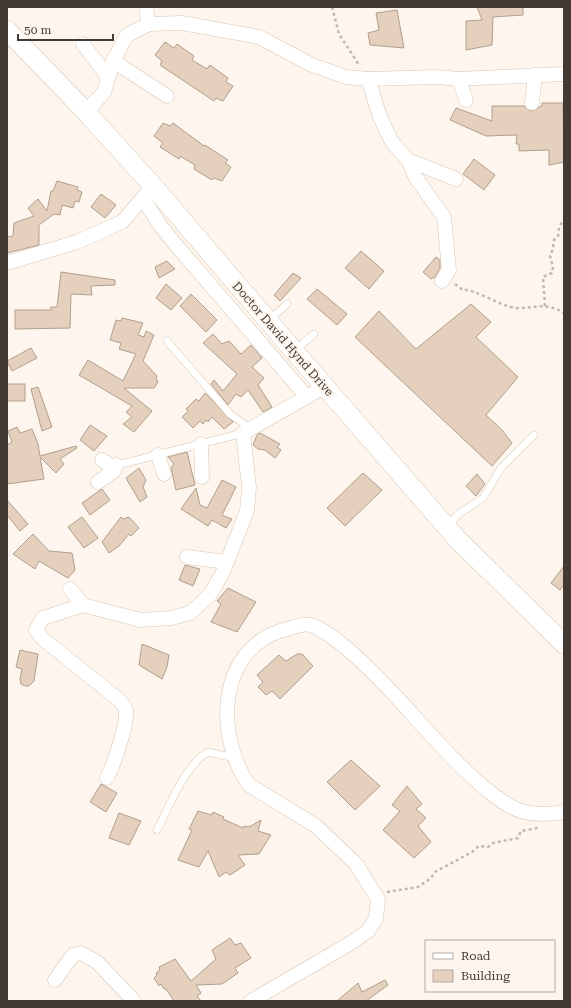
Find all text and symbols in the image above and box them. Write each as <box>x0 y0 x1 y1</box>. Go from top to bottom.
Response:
scale bar <box>18 16 113 42</box>
text: 50 m <box>24 23 51 37</box>
street label: Doctor David Hynd Drive <box>230 279 337 399</box>
legend <box>425 940 555 992</box>
text: Road <box>461 949 491 963</box>
text: Building <box>461 969 510 983</box>

